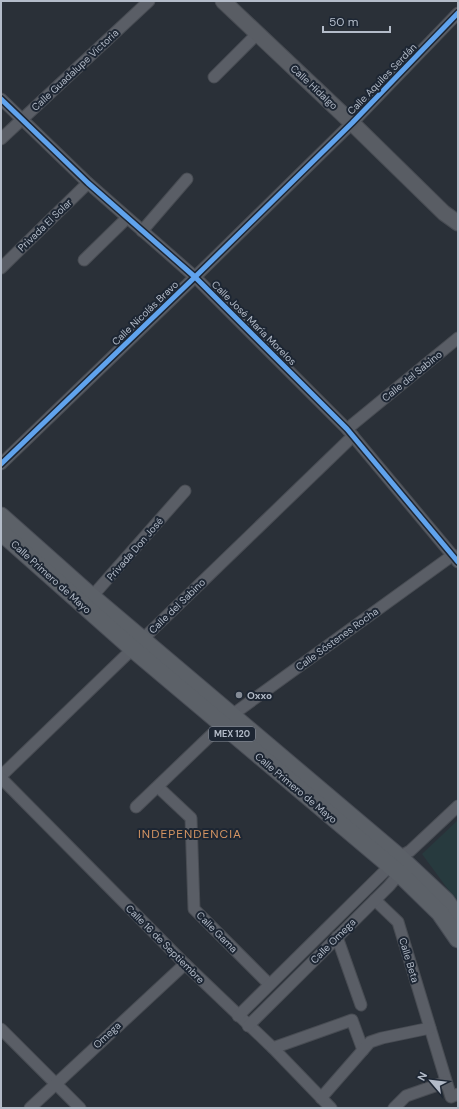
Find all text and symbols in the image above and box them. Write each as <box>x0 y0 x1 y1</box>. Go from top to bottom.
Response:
scale bar <box>323 8 390 34</box>
text: 50 m <box>329 14 358 30</box>
street label: Calle Guadalupe Victoria <box>29 26 121 114</box>
street label: Calle Aquiles Serdán <box>345 40 420 117</box>
street label: Calle Hidalgo <box>288 62 340 112</box>
street label: Privada El Solar <box>15 196 75 254</box>
street label: Calle Nicolás Bravo <box>109 278 181 348</box>
street label: Calle José María Morelos <box>209 278 299 368</box>
street label: Calle del Sabino <box>379 348 445 404</box>
street label: Privada Don José <box>104 514 166 583</box>
street label: Calle Primero de Mayo <box>8 538 94 616</box>
street label: Calle del Sabino <box>146 576 208 636</box>
street label: Calle Sóstenes Rocha <box>293 605 381 673</box>
place label: Oxxo <box>247 689 272 702</box>
marker: Oxxo <box>234 690 244 700</box>
road number: MEX 120 <box>209 727 255 741</box>
street label: Calle Primero de Mayo <box>252 750 340 826</box>
district label: INDEPENDENCIA <box>138 826 242 842</box>
street label: Calle 16 de Septiembre <box>123 902 207 986</box>
street label: Calle Gama <box>194 909 240 955</box>
street label: Calle Omega <box>308 916 358 966</box>
street label: Calle Beta <box>396 936 422 984</box>
street label: Omega <box>90 1019 124 1051</box>
north arrow <box>411 1061 451 1101</box>
text: N <box>414 1069 430 1083</box>

